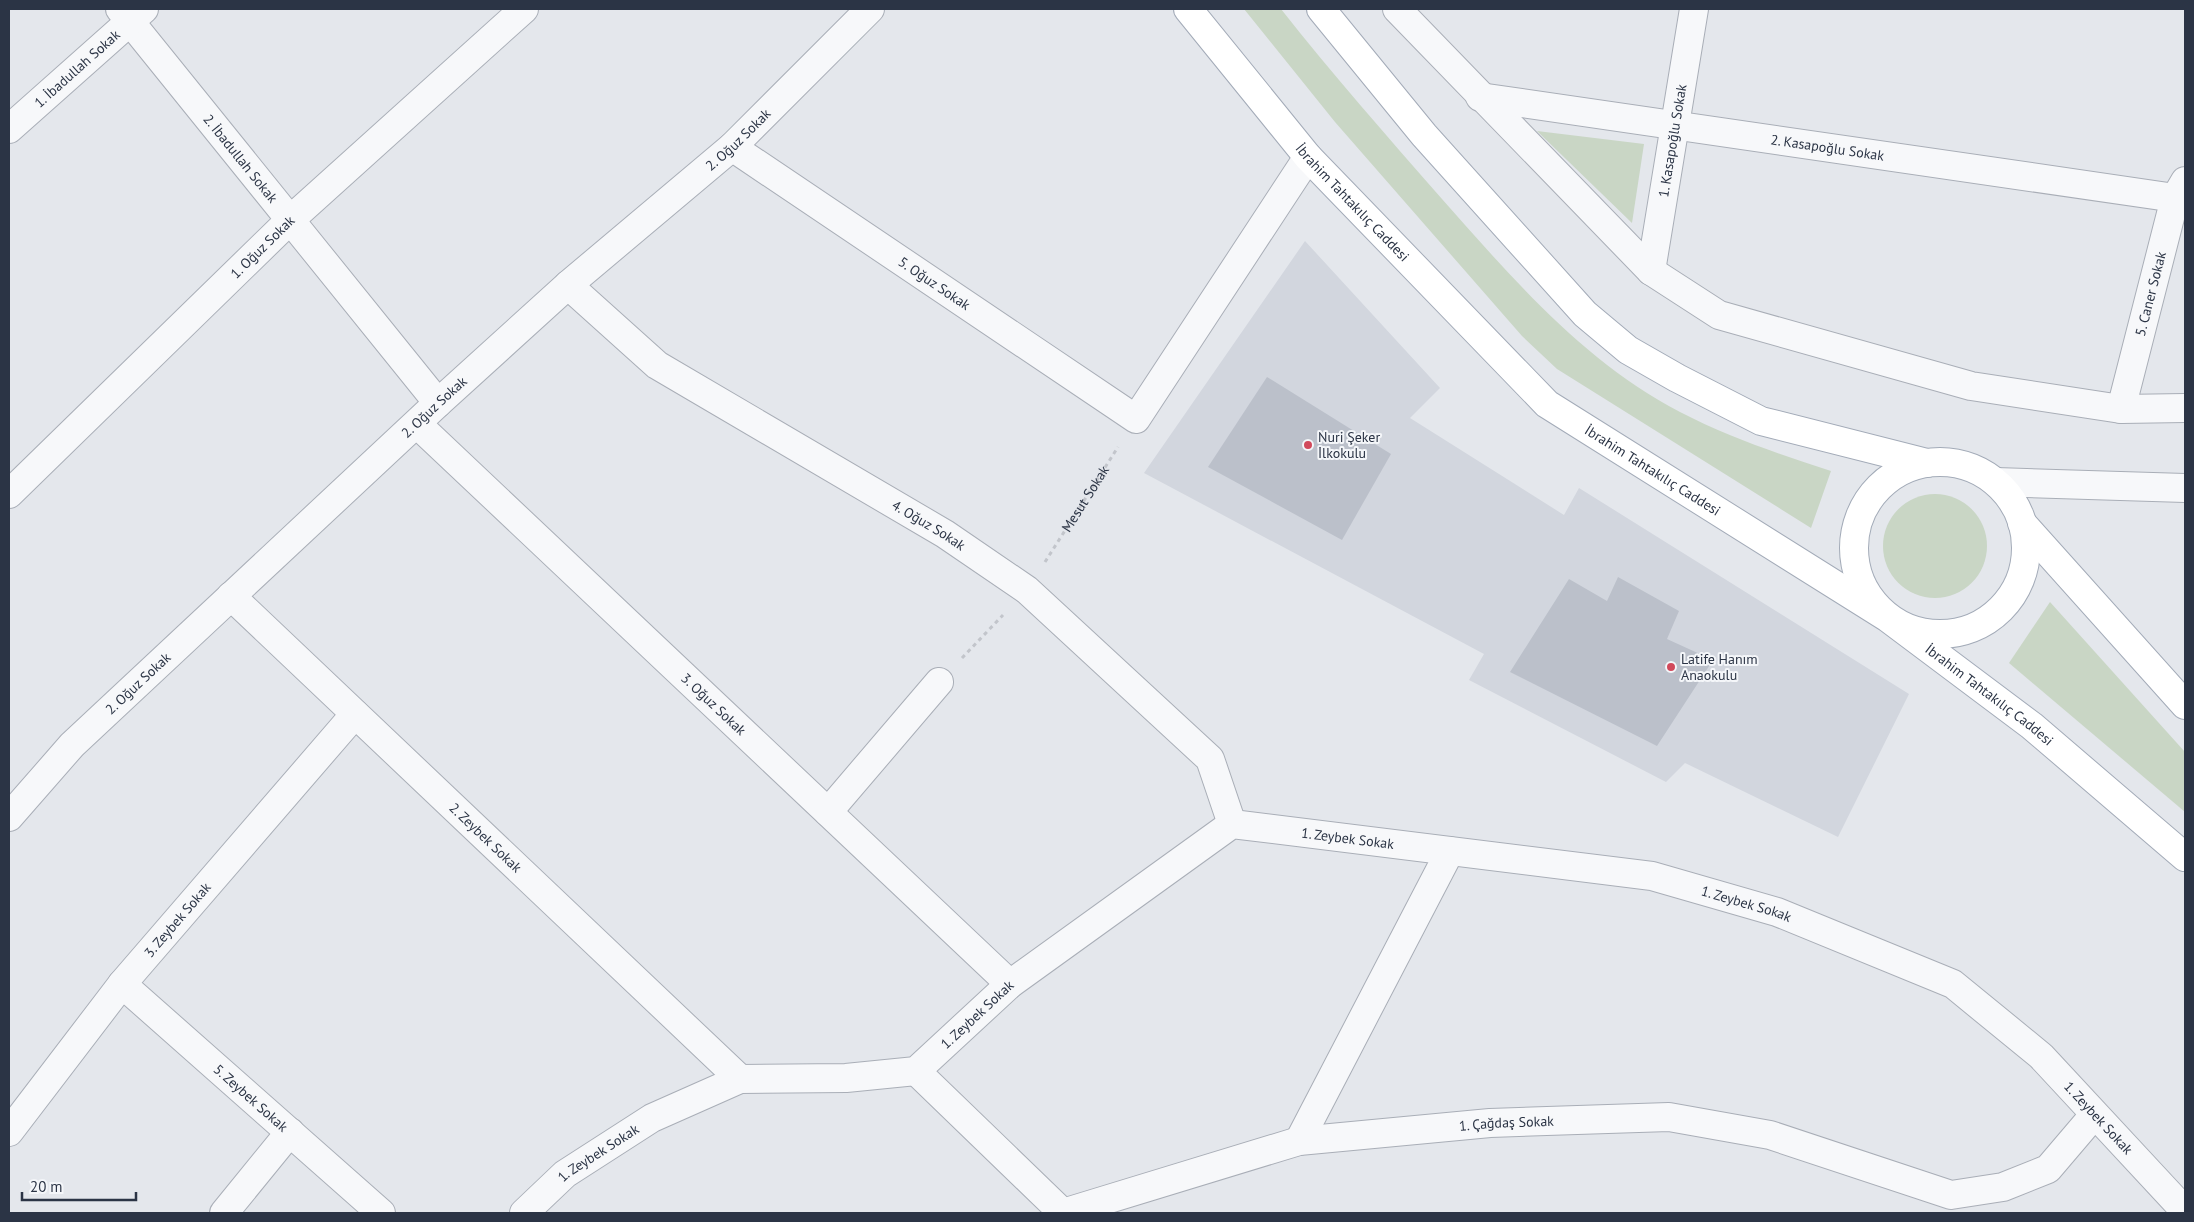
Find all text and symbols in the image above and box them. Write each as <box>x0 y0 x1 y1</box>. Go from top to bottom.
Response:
street label: 1. İbadullah Sokak <box>30 25 124 111</box>
street label: 1. Kasapoğlu Sokak <box>1654 82 1691 199</box>
street label: 2. Oğuz Sokak <box>702 104 775 174</box>
street label: 2. İbadullah Sokak <box>199 110 282 207</box>
street label: 2. Kasapoğlu Sokak <box>1769 130 1886 165</box>
street label: İbrahim Tahtakılıç Caddesi <box>1292 140 1413 265</box>
street label: 1. Oğuz Sokak <box>226 211 299 282</box>
street label: 5. Caner Sokak <box>2131 249 2170 338</box>
street label: 5. Oğuz Sokak <box>895 253 974 314</box>
street label: 2. Oğuz Sokak <box>397 372 471 442</box>
street label: İbrahim Tahtakılıç Caddesi <box>1581 421 1724 520</box>
place label: Nuri Şeker İlkokulu <box>1318 428 1380 462</box>
marker: Nuri Şeker İlkokulu <box>1302 439 1314 451</box>
street label: Mesut Sokak <box>1057 462 1113 535</box>
street label: 4. Oğuz Sokak <box>889 496 969 554</box>
street label: İbrahim Tahtakılıç Caddesi <box>1922 640 2057 749</box>
street label: 2. Oğuz Sokak <box>102 648 175 718</box>
place label: Latife Hanım Anaokulu <box>1681 650 1758 684</box>
marker: Latife Hanım Anaokulu <box>1665 661 1677 673</box>
street label: 3. Oğuz Sokak <box>677 669 750 739</box>
street label: 2. Zeybek Sokak <box>446 799 526 876</box>
street label: 1. Zeybek Sokak <box>1300 824 1395 853</box>
street label: 3. Zeybek Sokak <box>140 878 215 961</box>
street label: 1. Zeybek Sokak <box>1699 882 1795 926</box>
street label: 1. Zeybek Sokak <box>937 976 1018 1053</box>
street label: 5. Zeybek Sokak <box>210 1060 292 1136</box>
street label: 1. Zeybek Sokak <box>2060 1078 2137 1158</box>
street label: 1. Çağdaş Sokak <box>1458 1112 1554 1135</box>
street label: 1. Zeybek Sokak <box>554 1120 642 1186</box>
scale bar <box>22 1170 136 1202</box>
text: 20 m <box>30 1177 63 1196</box>

